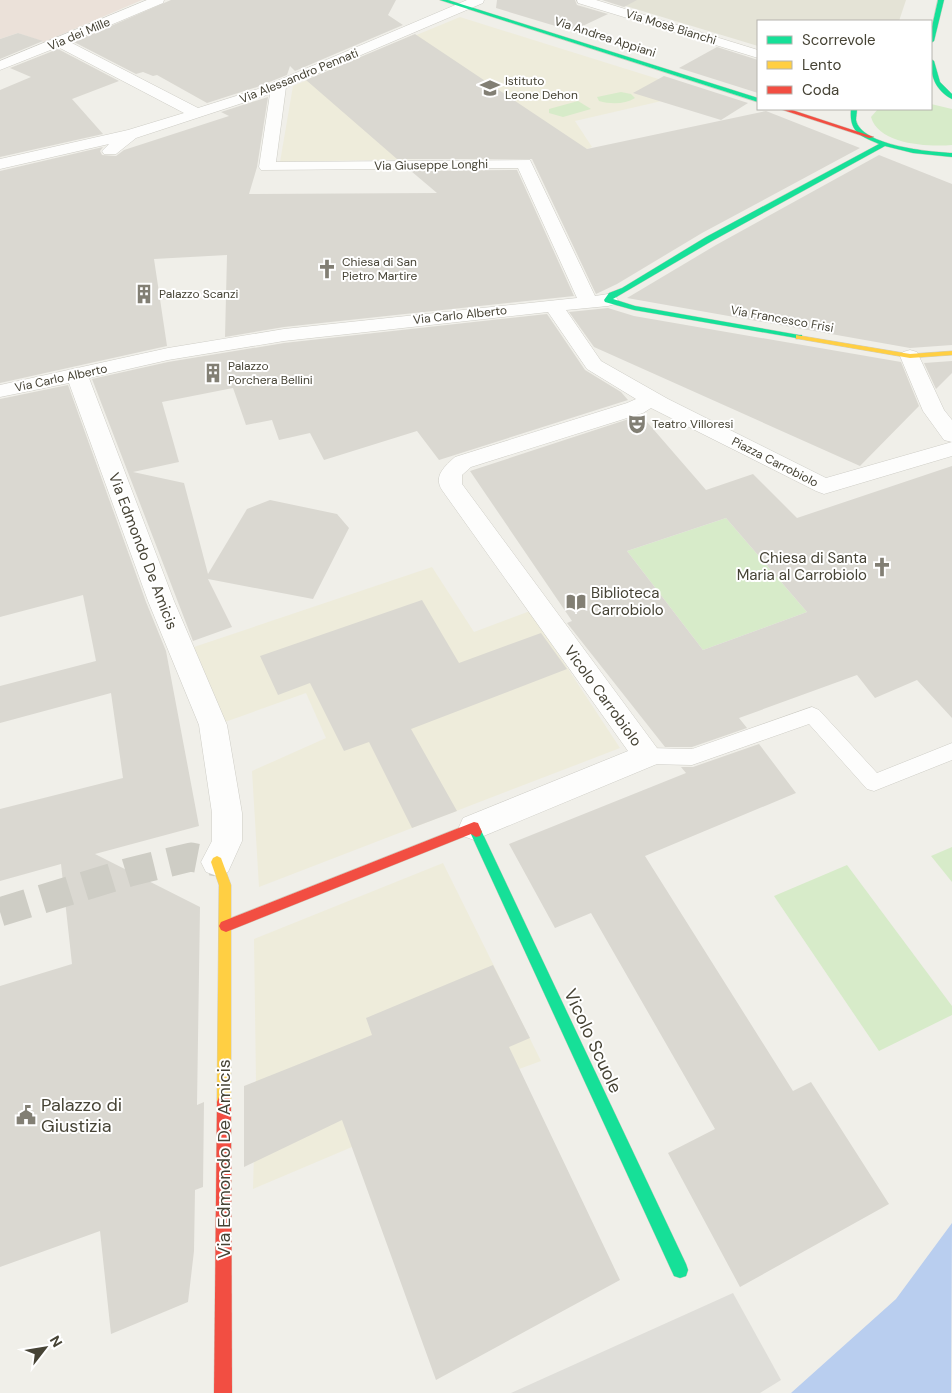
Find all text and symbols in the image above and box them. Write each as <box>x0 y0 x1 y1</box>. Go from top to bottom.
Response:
street label: Via Mosè Bianchi <box>624 6 718 48</box>
street label: Via Andrea Appiani <box>552 13 658 61</box>
street label: Via dei Mille <box>45 14 113 54</box>
legend <box>757 20 932 110</box>
text: Scorrevole <box>802 30 876 50</box>
street label: Via Alessandro Pennati <box>237 45 361 107</box>
text: Lento <box>802 55 841 75</box>
place label: Istituto Leone Dehon <box>505 73 578 103</box>
school or university icon: Istituto Leone Dehon <box>479 77 501 99</box>
text: Coda <box>802 80 839 100</box>
street label: Via Giuseppe Longhi <box>374 156 488 174</box>
place label: Chiesa di San Pietro Martire <box>342 254 418 284</box>
church icon: Chiesa di San Pietro Martire <box>316 258 338 280</box>
building icon: Palazzo Scanzi <box>133 283 155 305</box>
place label: Palazzo Scanzi <box>159 286 238 302</box>
street label: Via Carlo Alberto <box>412 302 508 328</box>
street label: Via Francesco Frisi <box>729 302 835 336</box>
place label: Palazzo Porchera Bellini <box>228 358 313 388</box>
street label: Via Carlo Alberto <box>13 360 109 396</box>
building icon: Palazzo Porchera Bellini <box>202 362 224 384</box>
theatre icon: Teatro Villoresi <box>626 413 648 435</box>
place label: Teatro Villoresi <box>652 416 733 432</box>
street label: Piazza Carrobiolo <box>729 433 821 491</box>
street label: Via Edmondo De Amicis <box>104 470 182 632</box>
place label: Chiesa di Santa Maria al Carrobiolo <box>737 548 867 585</box>
church icon: Chiesa di Santa Maria al Carrobiolo <box>871 556 893 578</box>
place label: Biblioteca Carrobiolo <box>591 583 664 620</box>
library icon: Biblioteca Carrobiolo <box>565 591 587 613</box>
street label: Vicolo Carrobiolo <box>560 642 646 751</box>
street label: Vicolo Scuole <box>558 985 628 1097</box>
street label: Via Edmondo De Amicis <box>212 1059 236 1259</box>
place label: Palazzo di Giustizia <box>41 1093 122 1138</box>
public building icon: Palazzo di Giustizia <box>15 1104 37 1126</box>
north arrow <box>20 1323 70 1373</box>
text: N <box>46 1332 66 1350</box>

